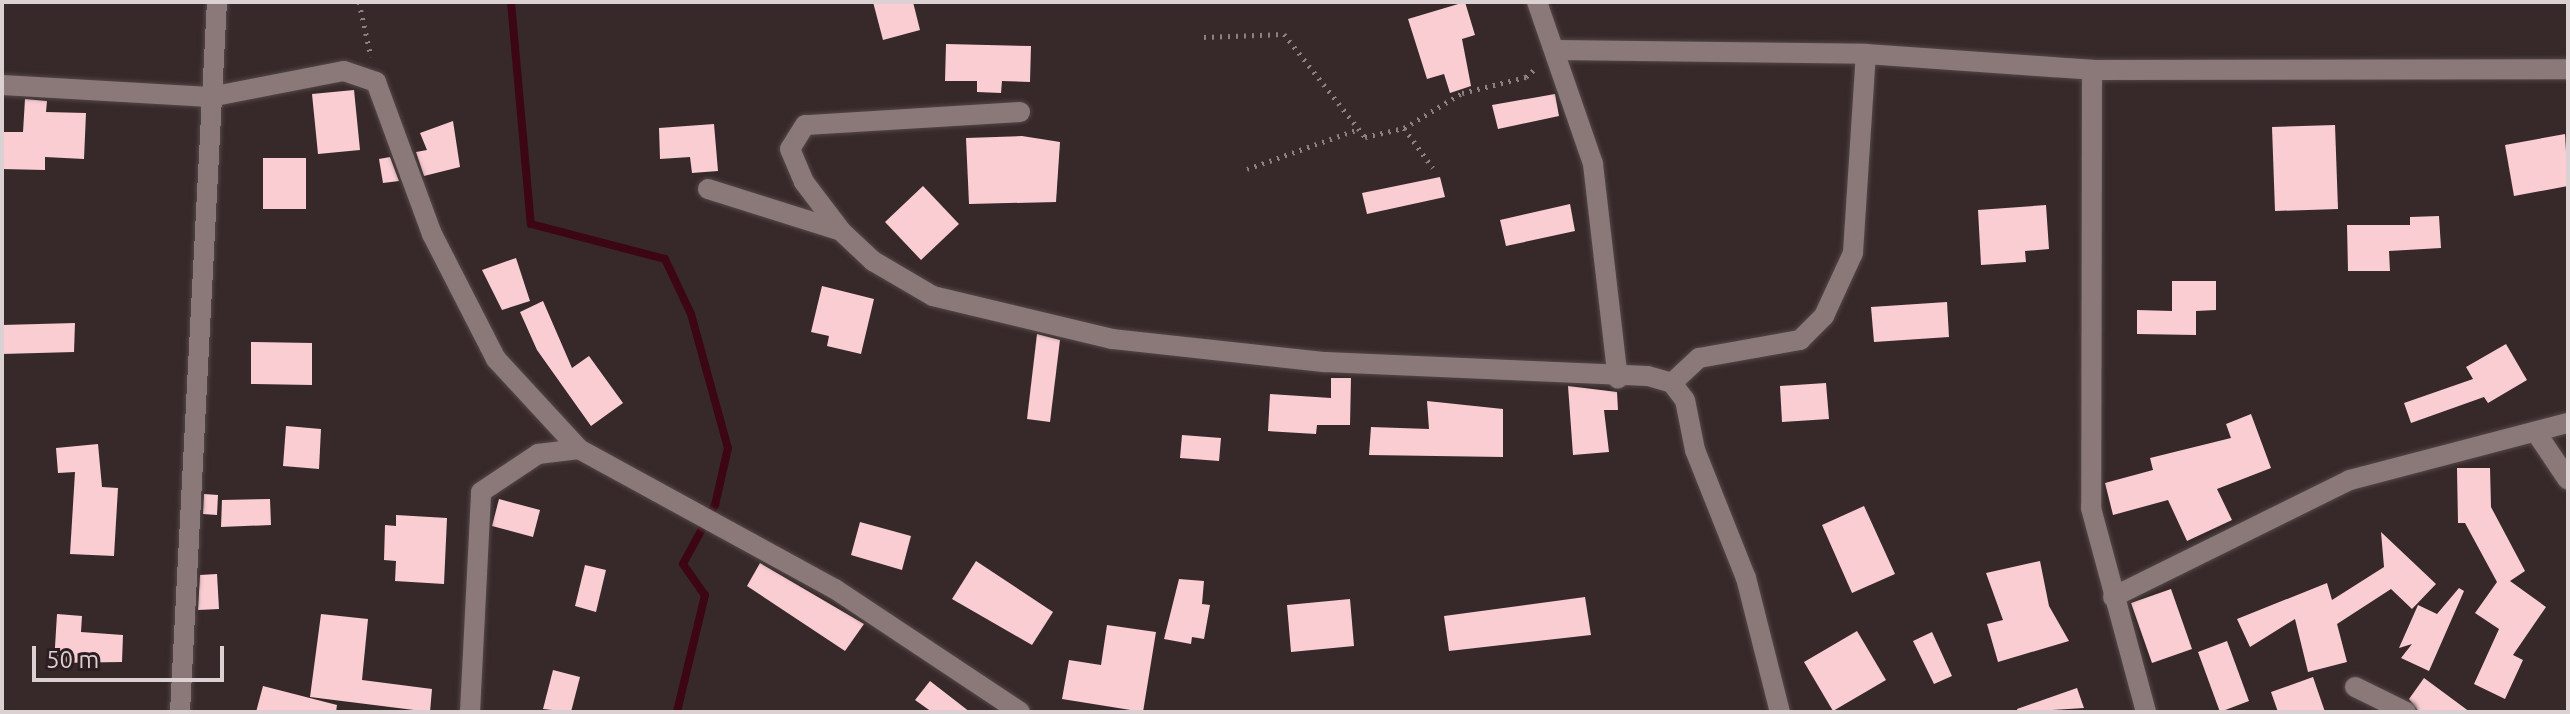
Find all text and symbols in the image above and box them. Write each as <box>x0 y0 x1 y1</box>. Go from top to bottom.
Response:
scale bar <box>36 630 228 680</box>
text: 50 m <box>46 646 99 673</box>

